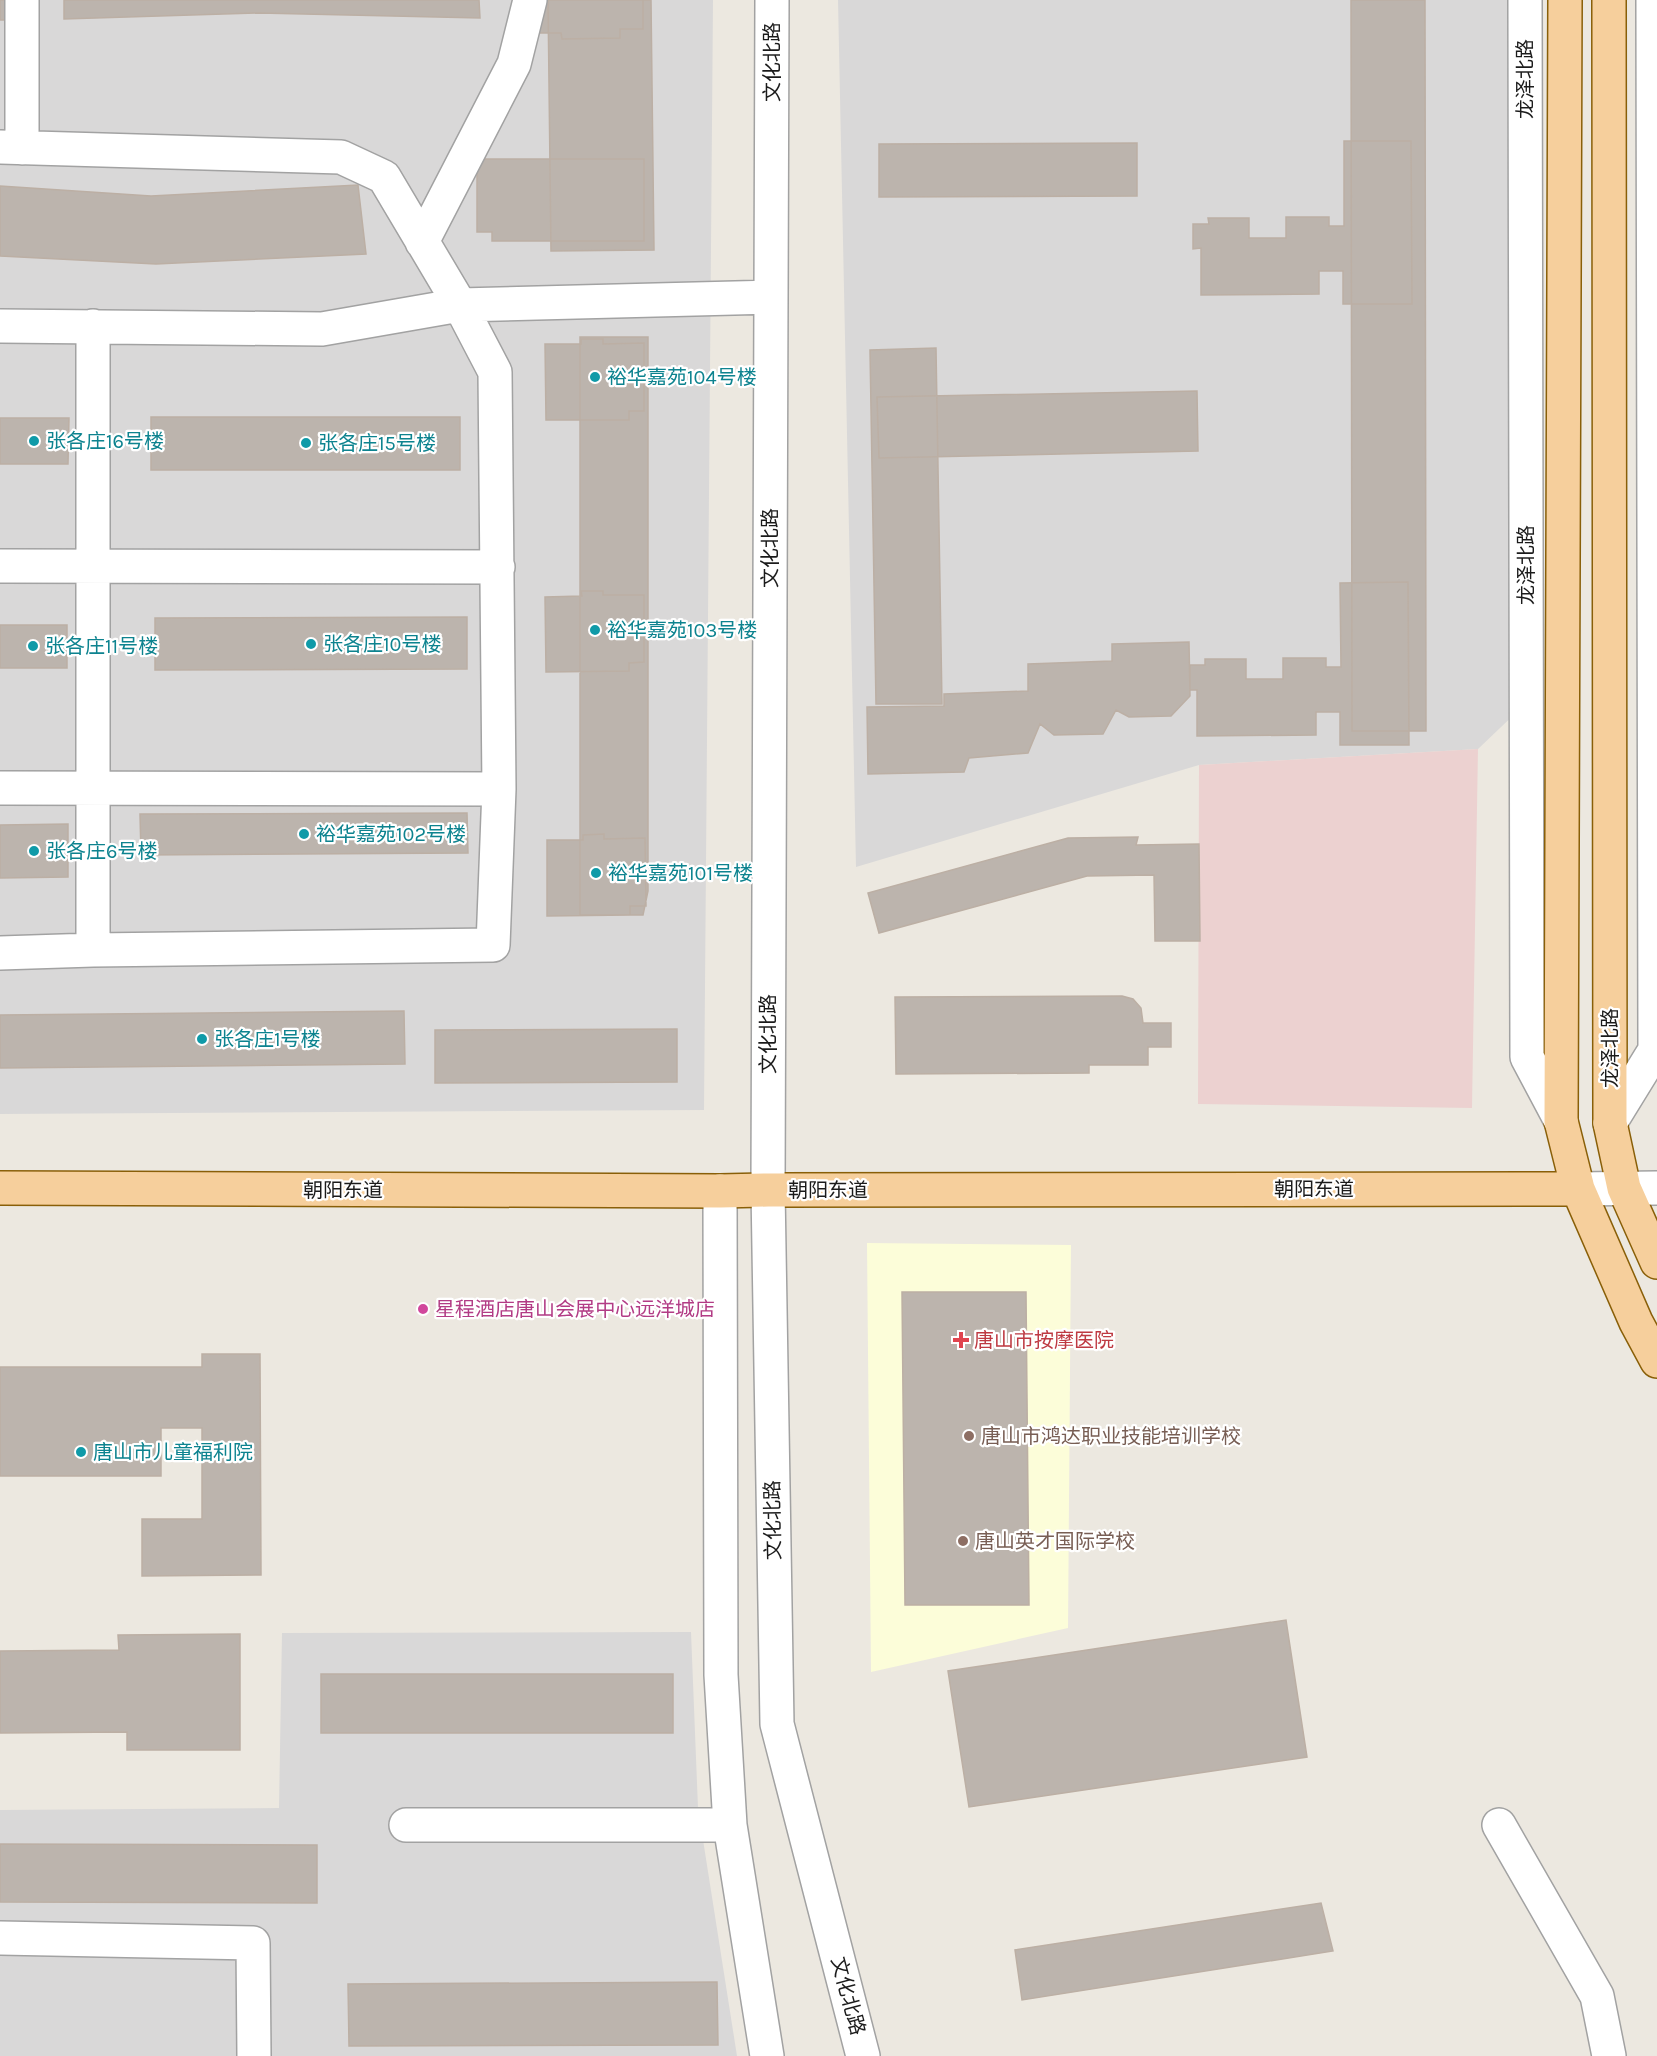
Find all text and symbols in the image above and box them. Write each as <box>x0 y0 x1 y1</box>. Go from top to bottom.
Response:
street label: 文化北路 <box>761 22 784 102</box>
street label: 龙泽北路 <box>1514 39 1537 119</box>
place label: 裕华嘉苑104号楼 <box>607 366 757 389</box>
marker: 裕华嘉苑104号楼 <box>588 370 602 384</box>
place label: 张各庄16号楼 <box>46 430 164 453</box>
place label: 张各庄15号楼 <box>318 432 436 455</box>
marker: 张各庄16号楼 <box>27 434 41 448</box>
marker: 张各庄15号楼 <box>299 436 313 450</box>
street label: 文化北路 <box>759 508 782 588</box>
street label: 龙泽北路 <box>1515 525 1538 605</box>
place label: 裕华嘉苑103号楼 <box>607 619 757 642</box>
marker: 裕华嘉苑103号楼 <box>588 623 602 637</box>
place label: 张各庄10号楼 <box>323 633 441 656</box>
place label: 张各庄11号楼 <box>45 635 158 658</box>
marker: 张各庄10号楼 <box>304 637 318 651</box>
marker: 张各庄11号楼 <box>26 639 40 653</box>
place label: 裕华嘉苑102号楼 <box>316 823 466 846</box>
marker: 裕华嘉苑102号楼 <box>297 827 311 841</box>
place label: 张各庄6号楼 <box>46 840 157 863</box>
marker: 张各庄6号楼 <box>27 844 41 858</box>
place label: 裕华嘉苑101号楼 <box>608 862 753 885</box>
marker: 裕华嘉苑101号楼 <box>589 866 603 880</box>
street label: 文化北路 <box>757 994 780 1074</box>
street label: 龙泽北路 <box>1599 1008 1622 1088</box>
place label: 张各庄1号楼 <box>214 1028 321 1051</box>
marker: 张各庄1号楼 <box>195 1032 209 1046</box>
street label: 朝阳东道 <box>1274 1178 1354 1201</box>
street label: 朝阳东道 <box>303 1179 383 1202</box>
street label: 朝阳东道 <box>788 1179 868 1202</box>
place label: 星程酒店唐山会展中心远洋城店 <box>435 1298 715 1321</box>
marker: 星程酒店唐山会展中心远洋城店 <box>416 1302 430 1316</box>
place label: 唐山市按摩医院 <box>974 1329 1114 1352</box>
marker: 唐山市按摩医院 <box>952 1331 970 1349</box>
place label: 唐山市鸿达职业技能培训学校 <box>981 1425 1241 1448</box>
marker: 唐山市鸿达职业技能培训学校 <box>962 1429 976 1443</box>
place label: 唐山市儿童福利院 <box>93 1441 253 1464</box>
marker: 唐山市儿童福利院 <box>74 1445 88 1459</box>
street label: 文化北路 <box>761 1480 785 1560</box>
place label: 唐山英才国际学校 <box>975 1530 1135 1553</box>
marker: 唐山英才国际学校 <box>956 1534 970 1548</box>
street label: 文化北路 <box>827 1954 869 2038</box>

